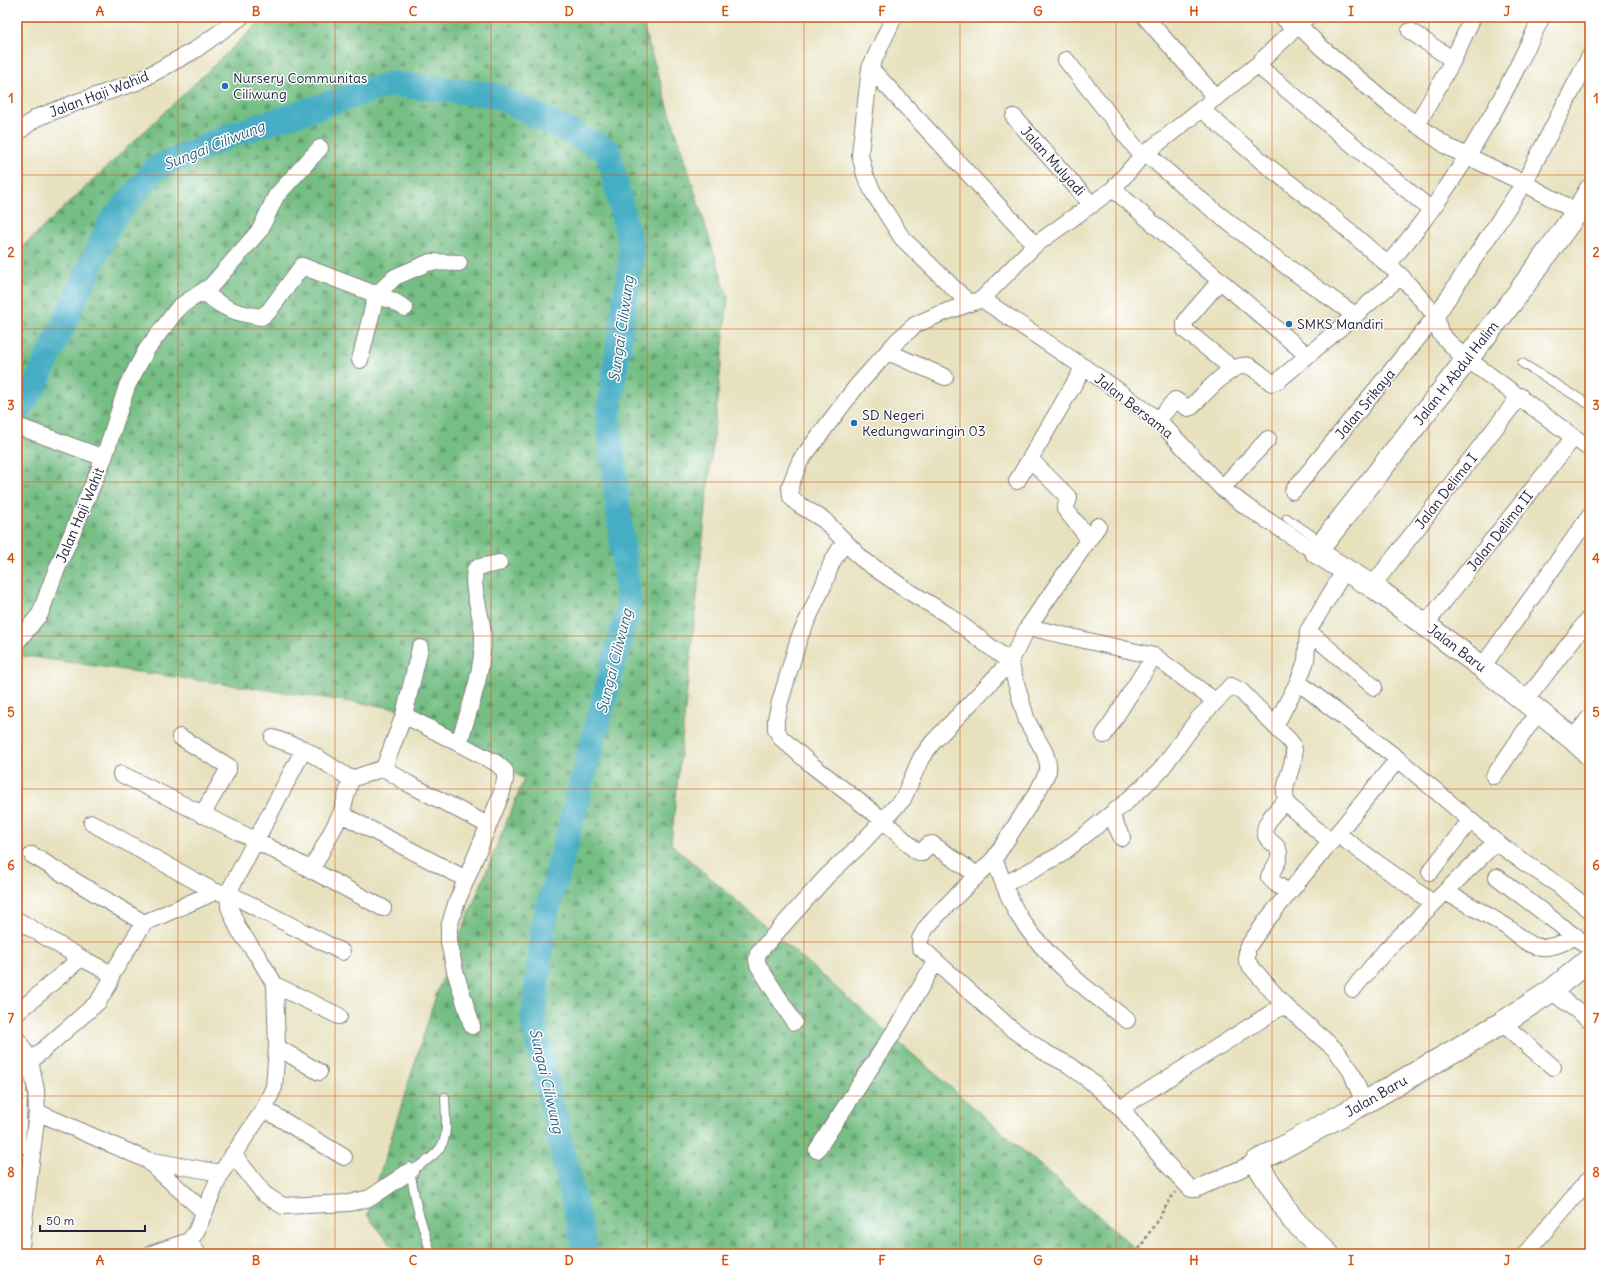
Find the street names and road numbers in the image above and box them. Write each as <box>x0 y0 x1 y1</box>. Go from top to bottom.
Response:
street label: Jalan Haji Wahid <box>47 67 151 121</box>
street label: Jalan Mulyadi <box>1017 122 1089 200</box>
street label: Jalan H Abdul Halim <box>1410 317 1502 429</box>
street label: Jalan Srikaya <box>1331 365 1399 443</box>
street label: Jalan Bersama <box>1091 370 1177 442</box>
street label: Jalan Delima I <box>1411 450 1481 532</box>
street label: Jalan Haji Wahit <box>52 465 108 565</box>
street label: Jalan Delima II <box>1463 487 1537 575</box>
street label: Jalan Baru <box>1424 620 1490 676</box>
street label: Jalan Baru <box>1342 1071 1410 1121</box>

